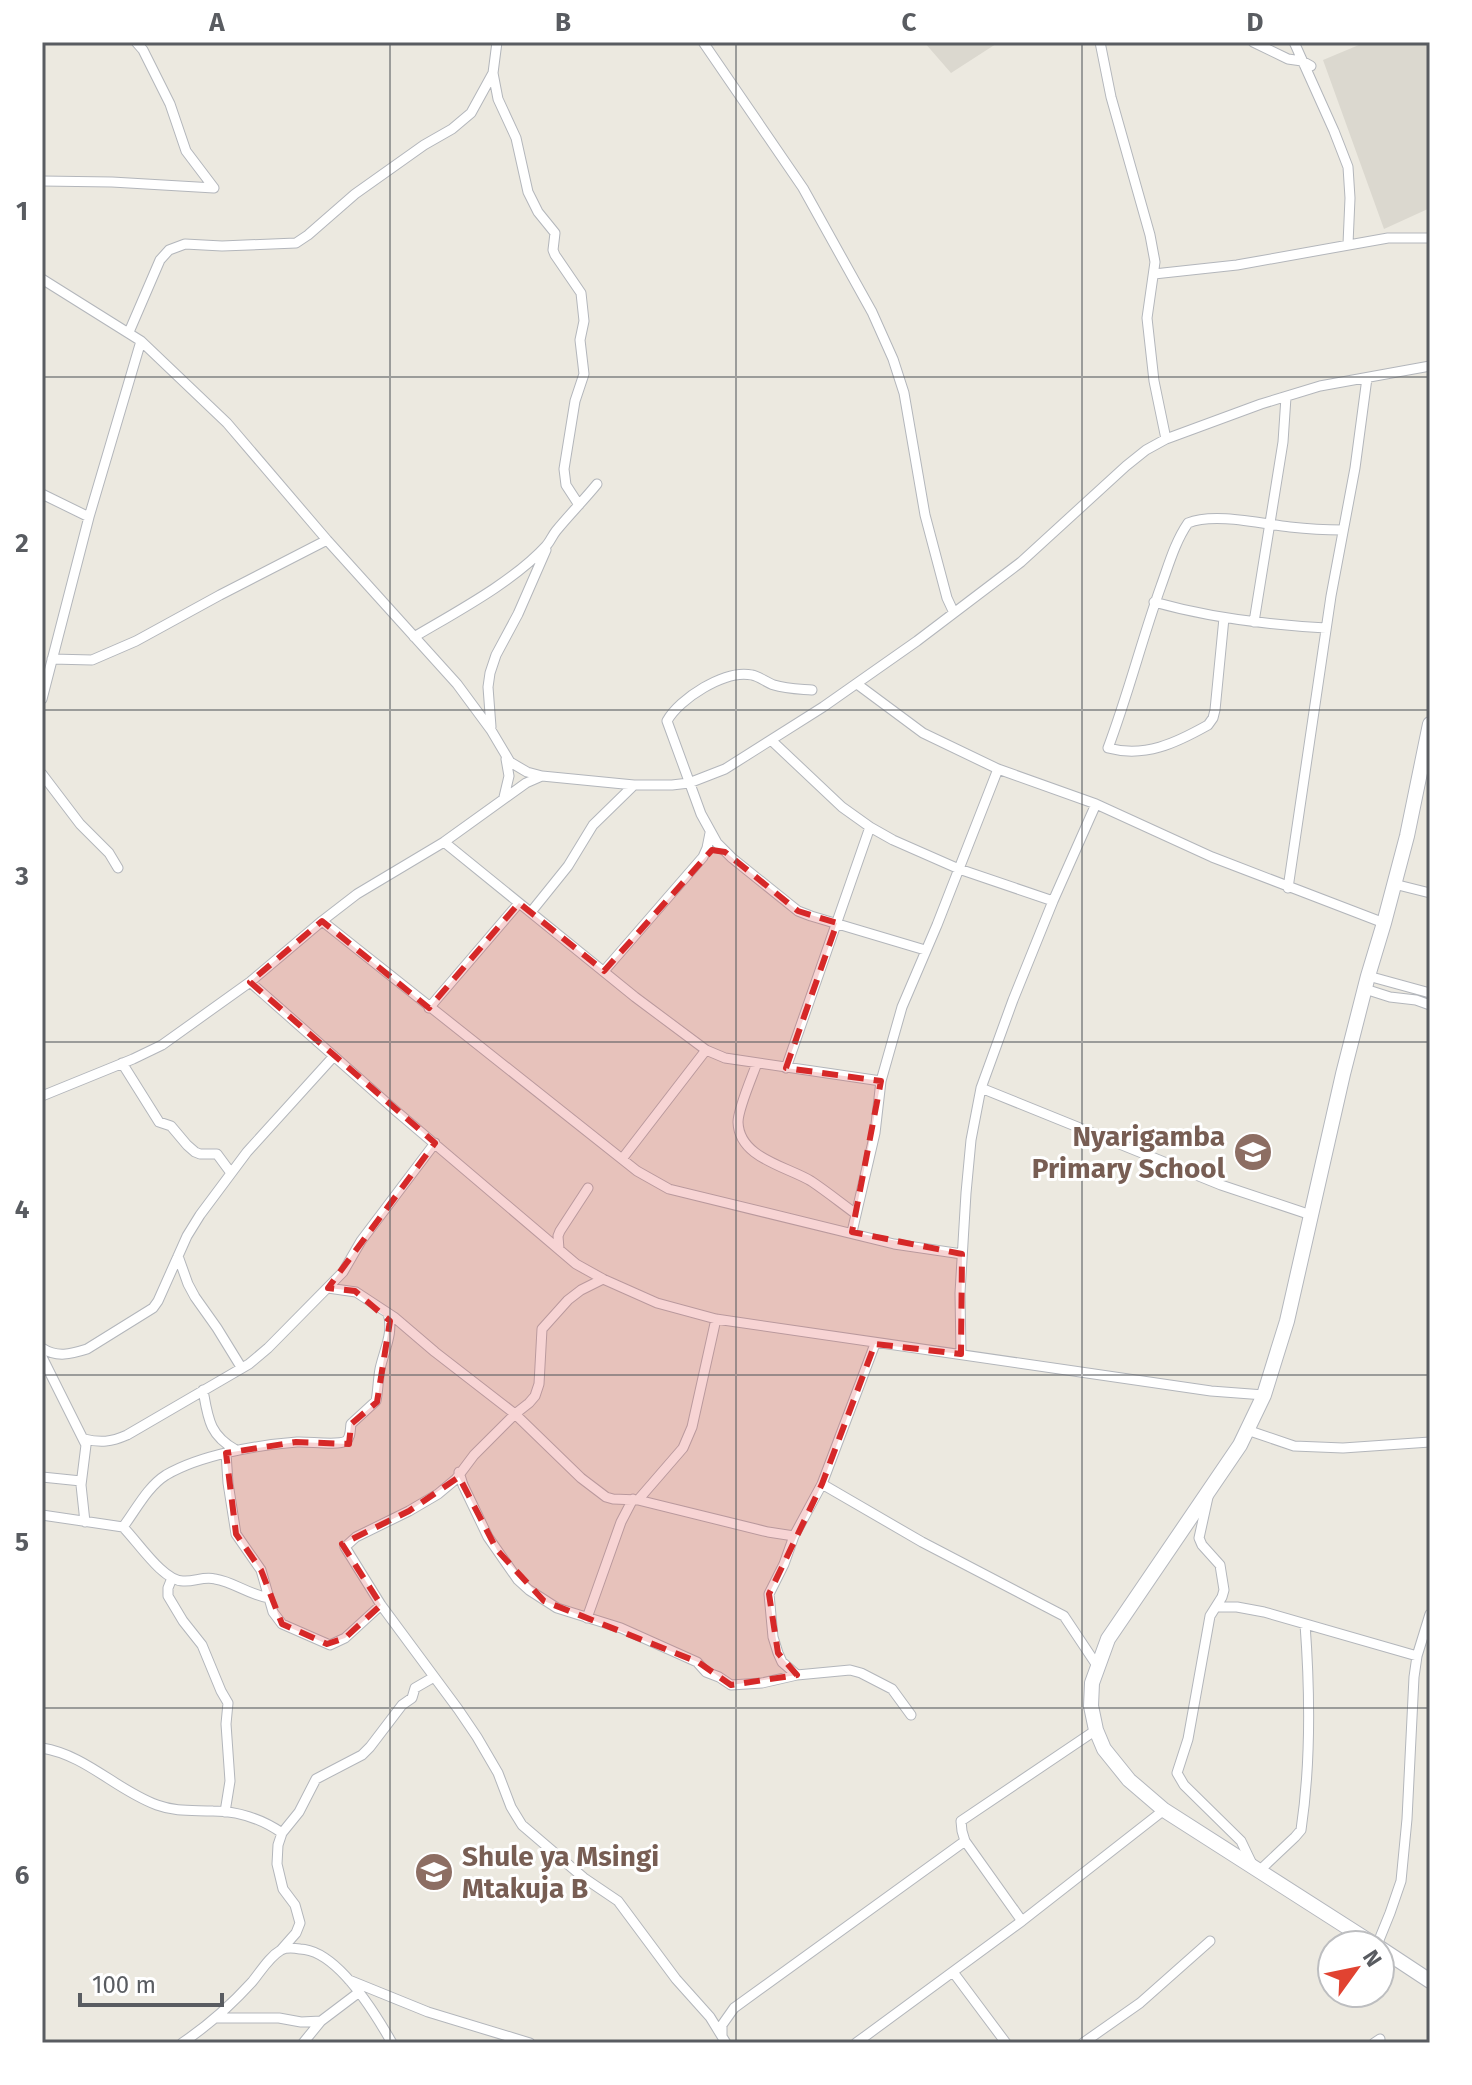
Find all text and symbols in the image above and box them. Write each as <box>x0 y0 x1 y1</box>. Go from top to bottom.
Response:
text: A <box>208 7 225 38</box>
text: B <box>555 7 571 38</box>
text: C <box>902 7 917 38</box>
text: D <box>1247 7 1264 38</box>
text: 1 <box>16 196 28 227</box>
text: 2 <box>15 528 29 559</box>
text: 3 <box>14 861 29 892</box>
place label: Nyarigamba Primary School <box>1032 1120 1226 1185</box>
school or university icon: Nyarigamba Primary School <box>1232 1131 1274 1173</box>
text: 4 <box>15 1194 30 1225</box>
text: 5 <box>15 1527 29 1558</box>
place label: Shule ya Msingi Mtakuja B <box>462 1840 659 1905</box>
school or university icon: Shule ya Msingi Mtakuja B <box>413 1851 455 1893</box>
text: 6 <box>15 1860 30 1891</box>
north arrow <box>1316 1929 1396 2009</box>
text: N <box>1357 1945 1388 1972</box>
scale bar <box>80 1957 222 2007</box>
text: 100 m <box>92 1971 156 1999</box>

